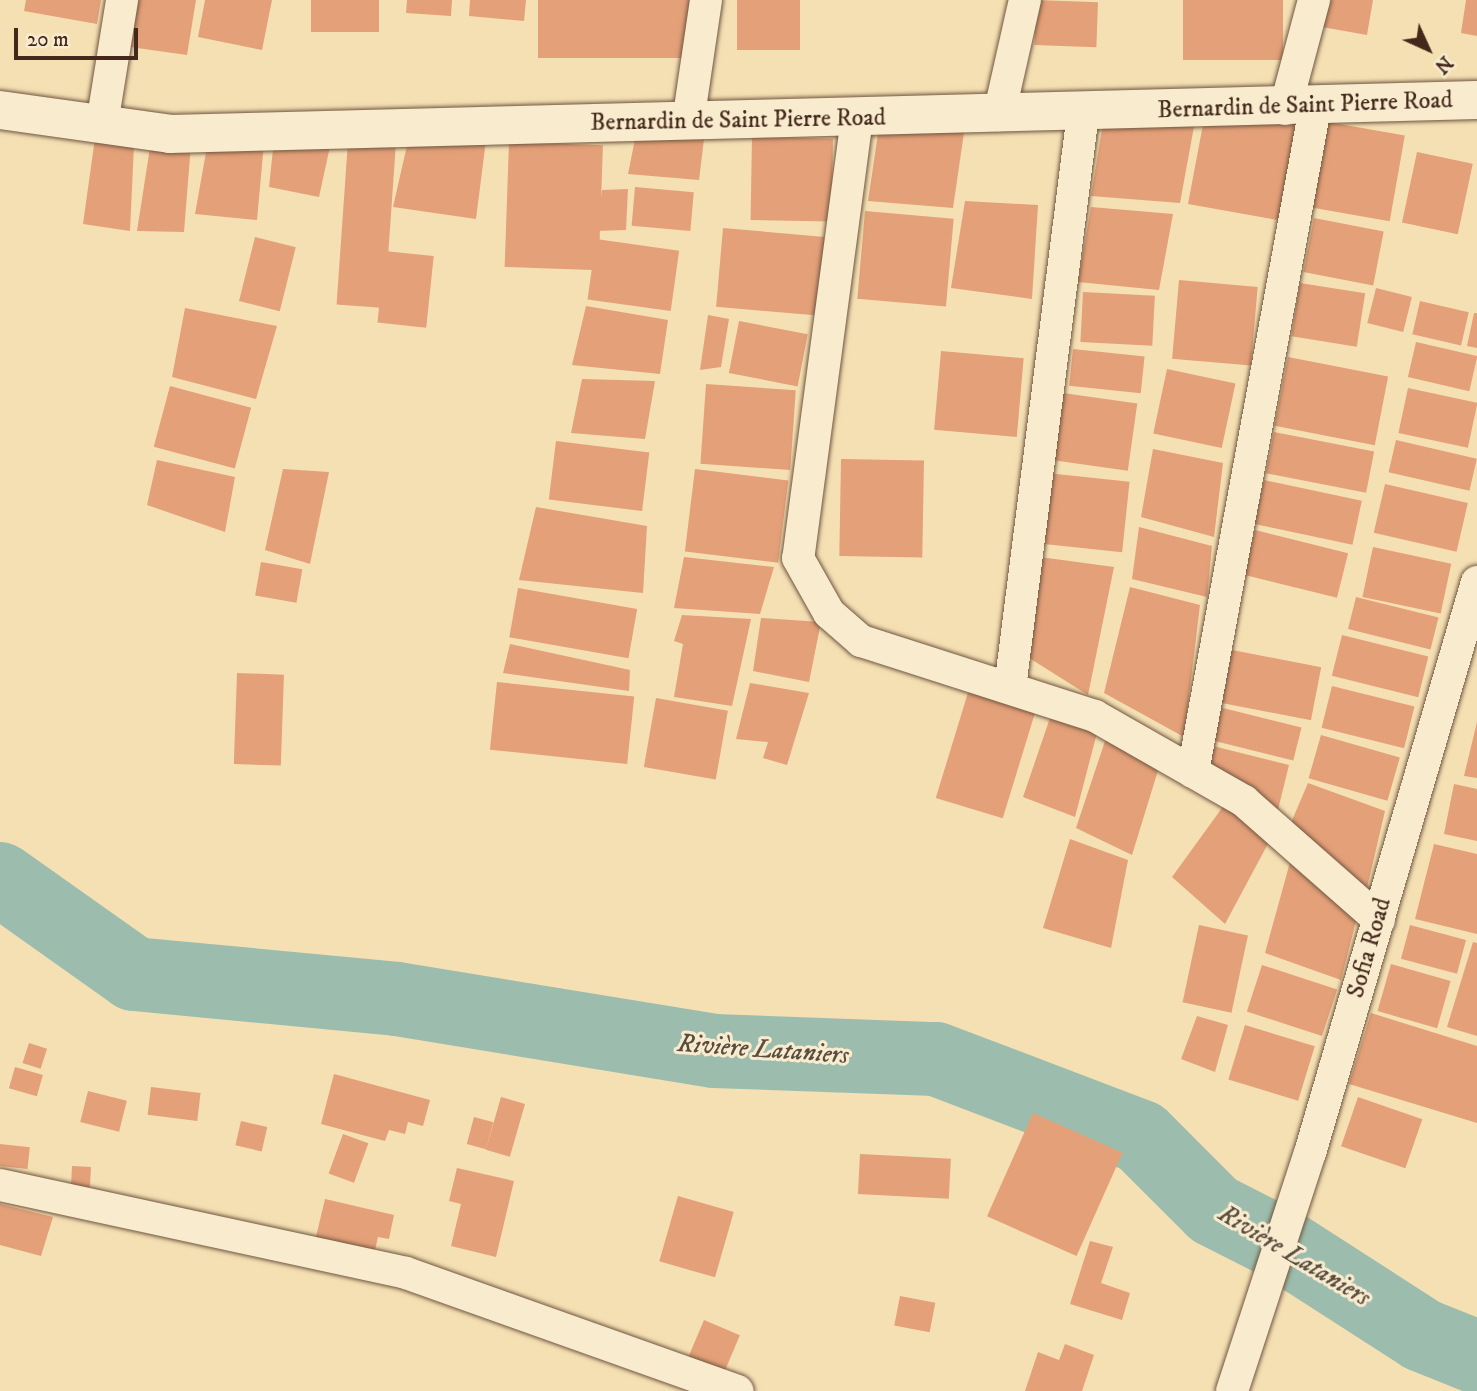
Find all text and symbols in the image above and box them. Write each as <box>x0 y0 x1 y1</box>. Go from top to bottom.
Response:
scale bar <box>18 14 142 58</box>
north arrow <box>1393 14 1463 84</box>
text: 20 m <box>27 27 69 53</box>
text: N <box>1430 51 1457 78</box>
street label: Bernardin de Saint Pierre Road <box>1157 86 1453 126</box>
street label: Bernardin de Saint Pierre Road <box>590 104 886 138</box>
street label: Sofia Road <box>1342 895 1398 1001</box>
water label: Rivière Lataniers <box>676 1028 850 1072</box>
water label: Rivière Lataniers <box>1212 1198 1376 1314</box>

